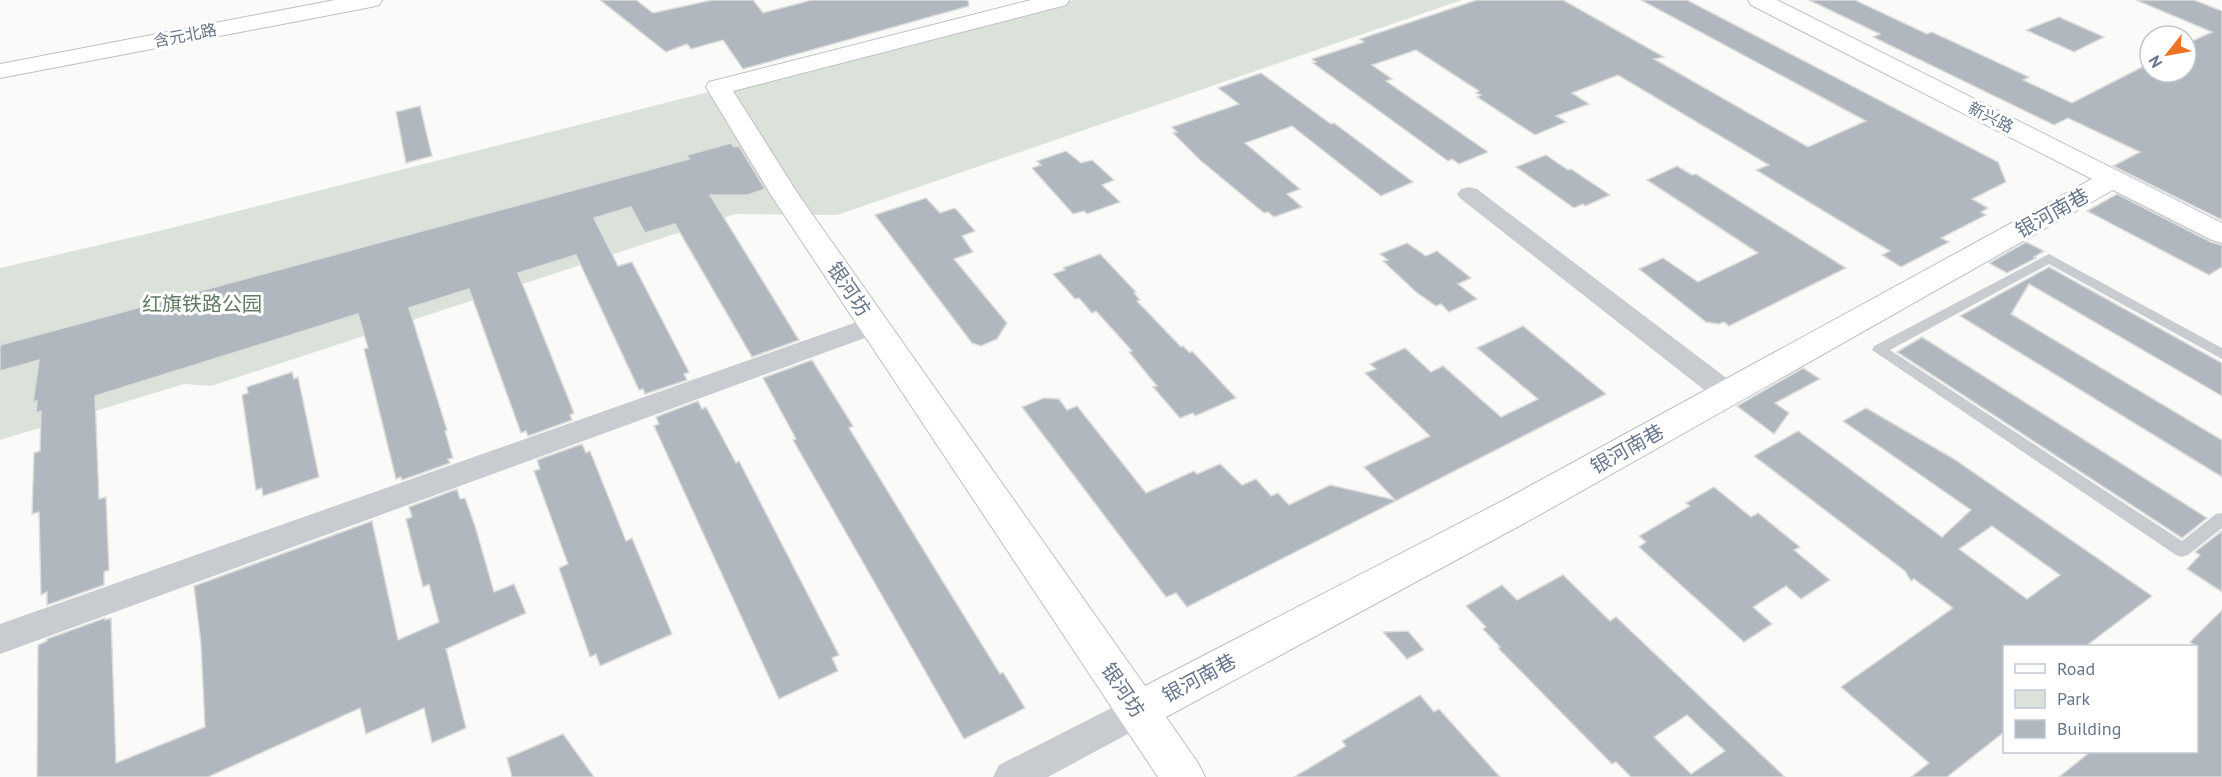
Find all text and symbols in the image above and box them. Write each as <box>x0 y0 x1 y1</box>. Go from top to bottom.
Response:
street label: 含元北路 <box>152 19 218 51</box>
north arrow <box>2138 24 2198 84</box>
text: N <box>2144 52 2166 71</box>
street label: 新兴路 <box>1965 97 2017 137</box>
street label: 银河南巷 <box>2011 182 2093 244</box>
street label: 银河坊 <box>821 257 877 321</box>
park label: 红旗铁路公园 <box>142 291 262 317</box>
street label: 银河南巷 <box>1586 418 1668 480</box>
legend <box>2003 645 2198 753</box>
street label: 银河南巷 <box>1158 648 1240 708</box>
text: Road <box>2057 657 2095 680</box>
street label: 银河坊 <box>1095 658 1151 722</box>
text: Park <box>2057 687 2090 710</box>
text: Building <box>2057 717 2121 740</box>

